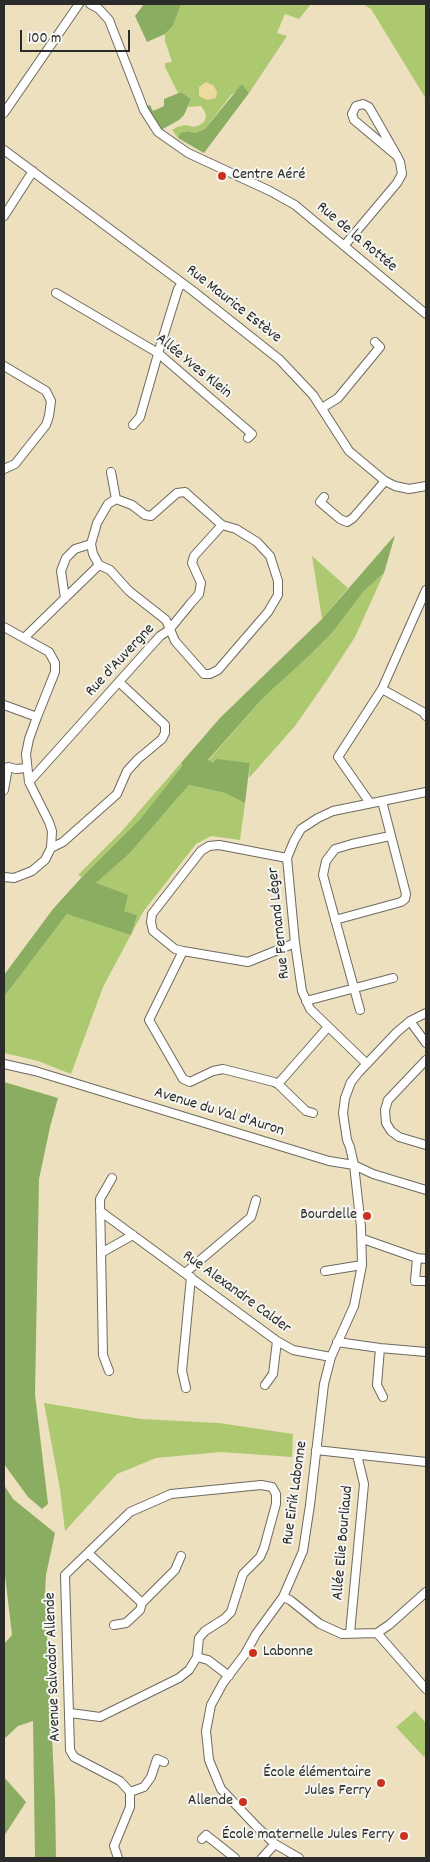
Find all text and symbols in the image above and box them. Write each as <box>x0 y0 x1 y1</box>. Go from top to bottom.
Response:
scale bar <box>22 20 132 52</box>
text: 100 m <box>28 28 61 50</box>
place label: Centre Aéré <box>232 166 305 186</box>
marker: Centre Aéré <box>216 170 228 182</box>
street label: Rue de la Rottée <box>312 199 400 277</box>
street label: Rue Maurice Estève <box>182 262 284 348</box>
street label: Allée Yves Klein <box>151 330 235 404</box>
street label: Rue d'Auvergne <box>82 621 160 701</box>
street label: Rue Fernand Léger <box>265 866 295 980</box>
street label: Avenue du Val d'Auron <box>152 1084 286 1142</box>
place label: Bourdelle <box>300 1206 357 1226</box>
marker: Bourdelle <box>361 1210 373 1222</box>
street label: Rue Alexandre Calder <box>178 1247 294 1339</box>
street label: Rue Eirik Labonne <box>279 1440 313 1546</box>
street label: Allée Elie Bourliaud <box>329 1485 359 1601</box>
street label: Avenue Salvador Allende <box>42 1592 66 1742</box>
place label: Labonne <box>263 1643 313 1663</box>
marker: Labonne <box>247 1647 259 1659</box>
place label: École élémentaire Jules Ferry <box>263 1764 371 1802</box>
marker: École élémentaire Jules Ferry <box>375 1777 387 1789</box>
place label: Allende <box>188 1792 233 1812</box>
marker: Allende <box>237 1796 249 1808</box>
place label: École maternelle Jules Ferry <box>222 1826 394 1846</box>
marker: École maternelle Jules Ferry <box>398 1830 410 1842</box>

